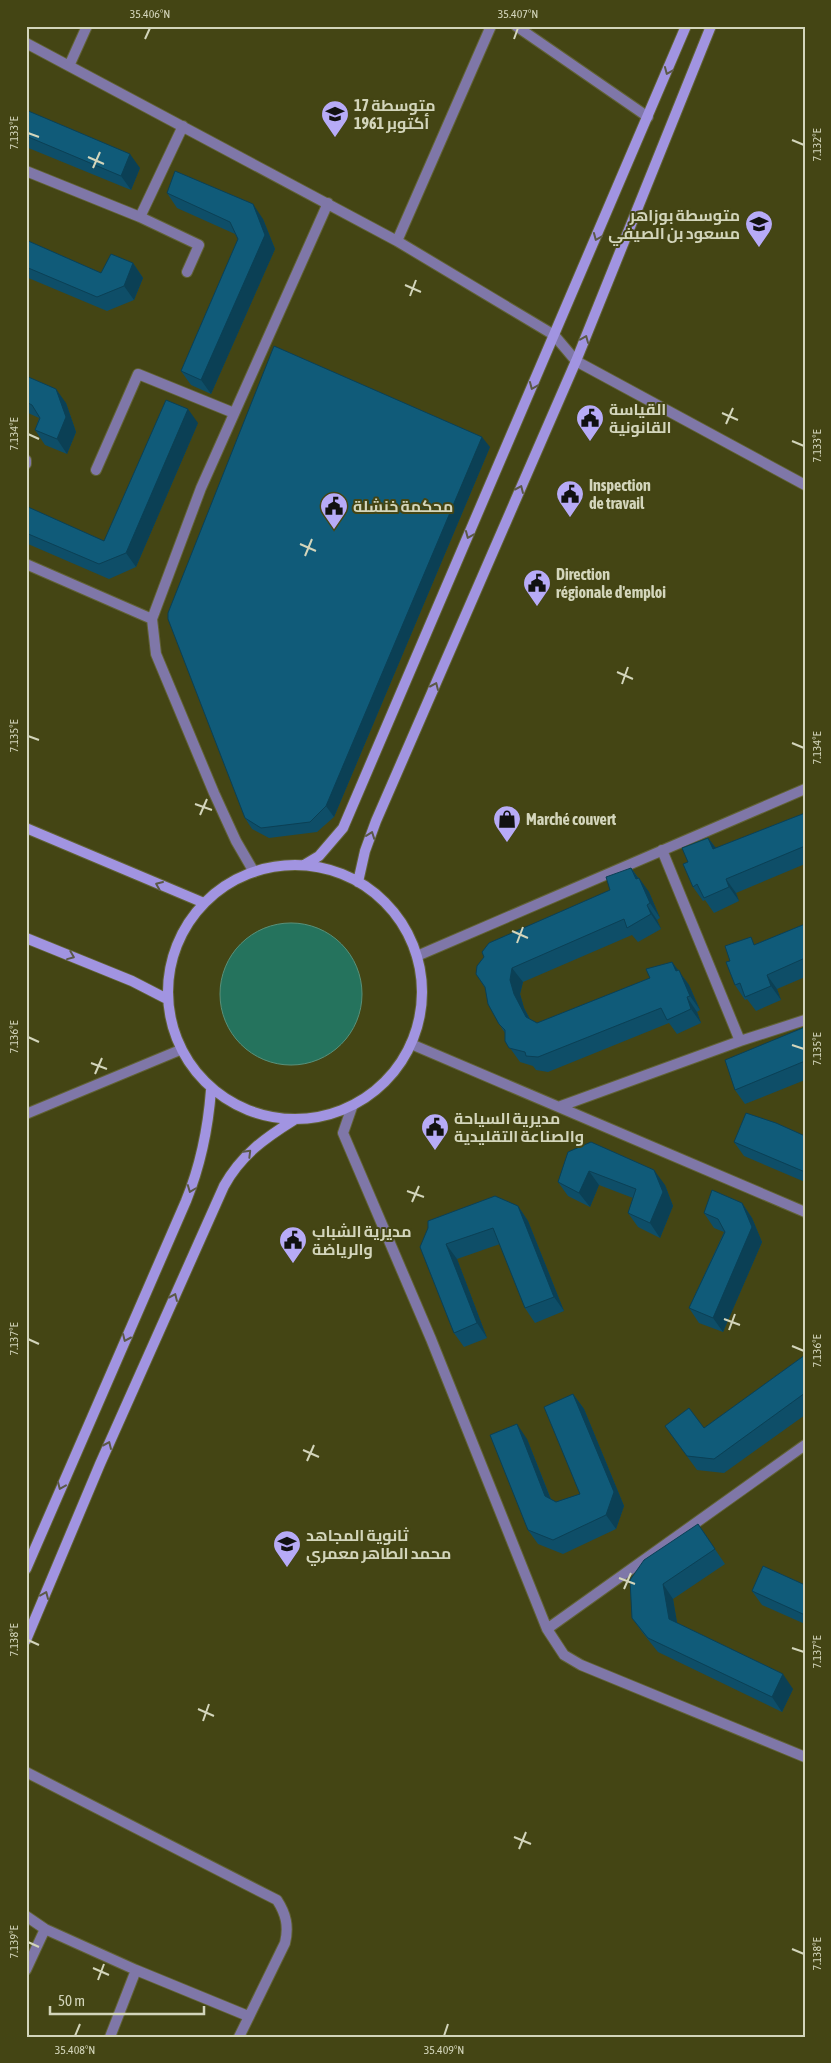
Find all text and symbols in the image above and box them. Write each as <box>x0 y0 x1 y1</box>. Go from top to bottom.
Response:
text: 35.406°N <box>130 7 170 21</box>
text: 35.407°N <box>498 7 538 21</box>
one-way arrow <box>663 66 674 75</box>
place label: متوسطة 17 أكتوبر 1961 <box>354 96 436 133</box>
school or university icon: متوسطة 17 أكتوبر 1961 <box>320 99 350 138</box>
text: 7.133°E <box>7 116 21 150</box>
text: 7.132°E <box>810 128 824 162</box>
place label: متوسطة بوزاهر مسعود بن الصيفي <box>608 206 740 246</box>
school or university icon: متوسطة بوزاهر مسعود بن الصيفي <box>744 209 774 248</box>
one-way arrow <box>592 232 603 241</box>
one-way arrow <box>578 335 589 344</box>
one-way arrow <box>528 381 539 390</box>
place label: القياسة القانونية <box>609 400 672 437</box>
public building icon: القياسة القانونية <box>575 403 605 442</box>
text: 7.134°E <box>7 417 21 451</box>
text: 7.133°E <box>810 429 824 463</box>
place label: Inspection de travail <box>589 476 651 512</box>
public building icon: Inspection de travail <box>555 479 585 518</box>
one-way arrow <box>514 485 525 494</box>
public building icon: محكمة خنشلة <box>319 491 349 530</box>
place label: محكمة خنشلة <box>353 497 453 515</box>
one-way arrow <box>464 530 475 539</box>
place label: Direction régionale d'emploi <box>556 565 666 601</box>
public building icon: Direction régionale d'emploi <box>522 568 552 607</box>
one-way arrow <box>428 682 439 691</box>
text: 7.135°E <box>7 719 21 753</box>
text: 7.134°E <box>810 731 824 765</box>
shop icon: Marché couvert <box>492 804 522 843</box>
place label: Marché couvert <box>526 810 616 828</box>
one-way arrow <box>365 831 375 840</box>
one-way arrow <box>155 880 164 891</box>
one-way arrow <box>67 951 75 961</box>
text: 7.136°E <box>7 1020 21 1054</box>
text: 7.135°E <box>810 1032 824 1066</box>
place label: مديرية السياحة والصناعة التقليدية <box>454 1109 584 1146</box>
public building icon: مديرية السياحة والصناعة التقليدية <box>420 1112 450 1151</box>
one-way arrow <box>242 1150 251 1159</box>
one-way arrow <box>187 1184 197 1193</box>
place label: مديرية الشباب والرياضة <box>312 1222 411 1259</box>
public building icon: مديرية الشباب والرياضة <box>278 1225 308 1264</box>
one-way arrow <box>167 1293 178 1302</box>
text: 7.137°E <box>7 1322 21 1356</box>
one-way arrow <box>122 1333 132 1342</box>
text: 7.136°E <box>810 1334 824 1368</box>
one-way arrow <box>101 1441 112 1450</box>
one-way arrow <box>57 1482 67 1490</box>
place label: ثانوية المجاهد محمد الطاهر معمري <box>306 1526 451 1566</box>
school or university icon: ثانوية المجاهد محمد الطاهر معمري <box>272 1529 302 1568</box>
one-way arrow <box>39 1591 49 1600</box>
text: 7.138°E <box>7 1623 21 1657</box>
text: 7.137°E <box>810 1635 824 1669</box>
text: 7.139°E <box>7 1925 21 1959</box>
text: 7.138°E <box>810 1937 824 1971</box>
scale bar <box>50 1983 204 2015</box>
text: 50 m <box>58 1992 85 2009</box>
text: 35.408°N <box>55 2043 95 2057</box>
text: 35.409°N <box>424 2043 464 2057</box>

